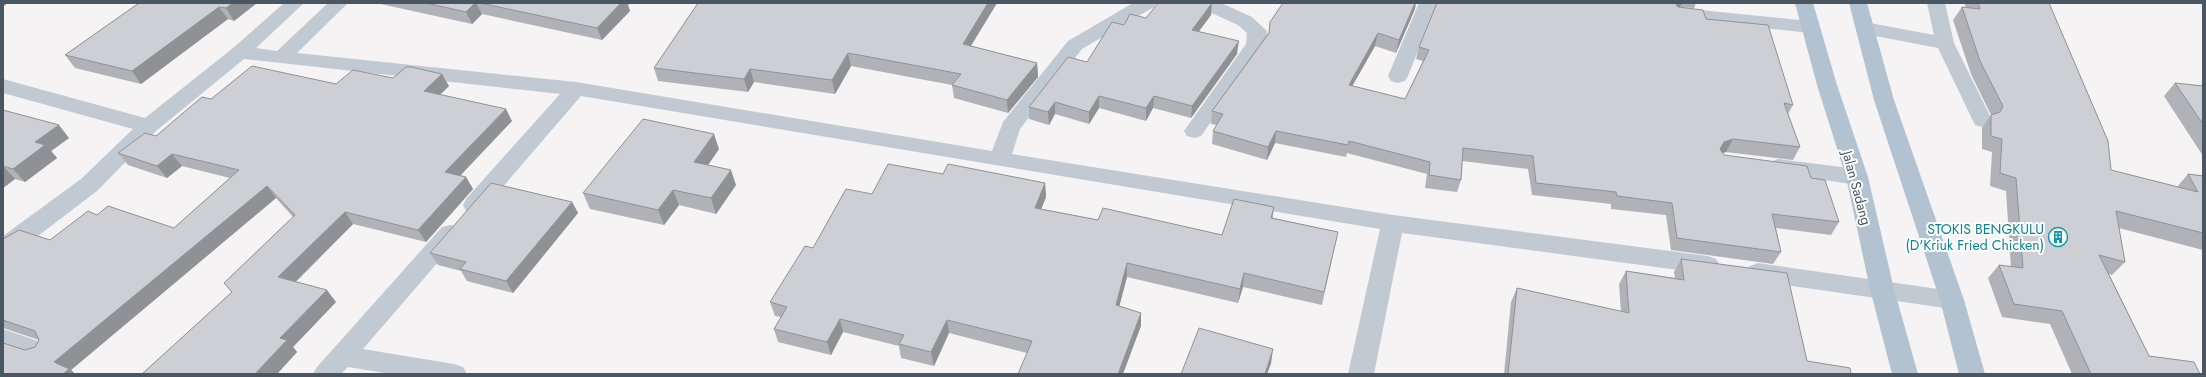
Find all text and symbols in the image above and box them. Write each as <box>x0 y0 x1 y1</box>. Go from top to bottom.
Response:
street label: Jalan Sadang <box>1837 147 1877 227</box>
place label: STOKIS BENGKULU (D'Kriuk Fried Chicken) <box>1905 219 2044 255</box>
building icon: STOKIS BENGKULU (D'Kriuk Fried Chicken) <box>2047 226 2069 248</box>

